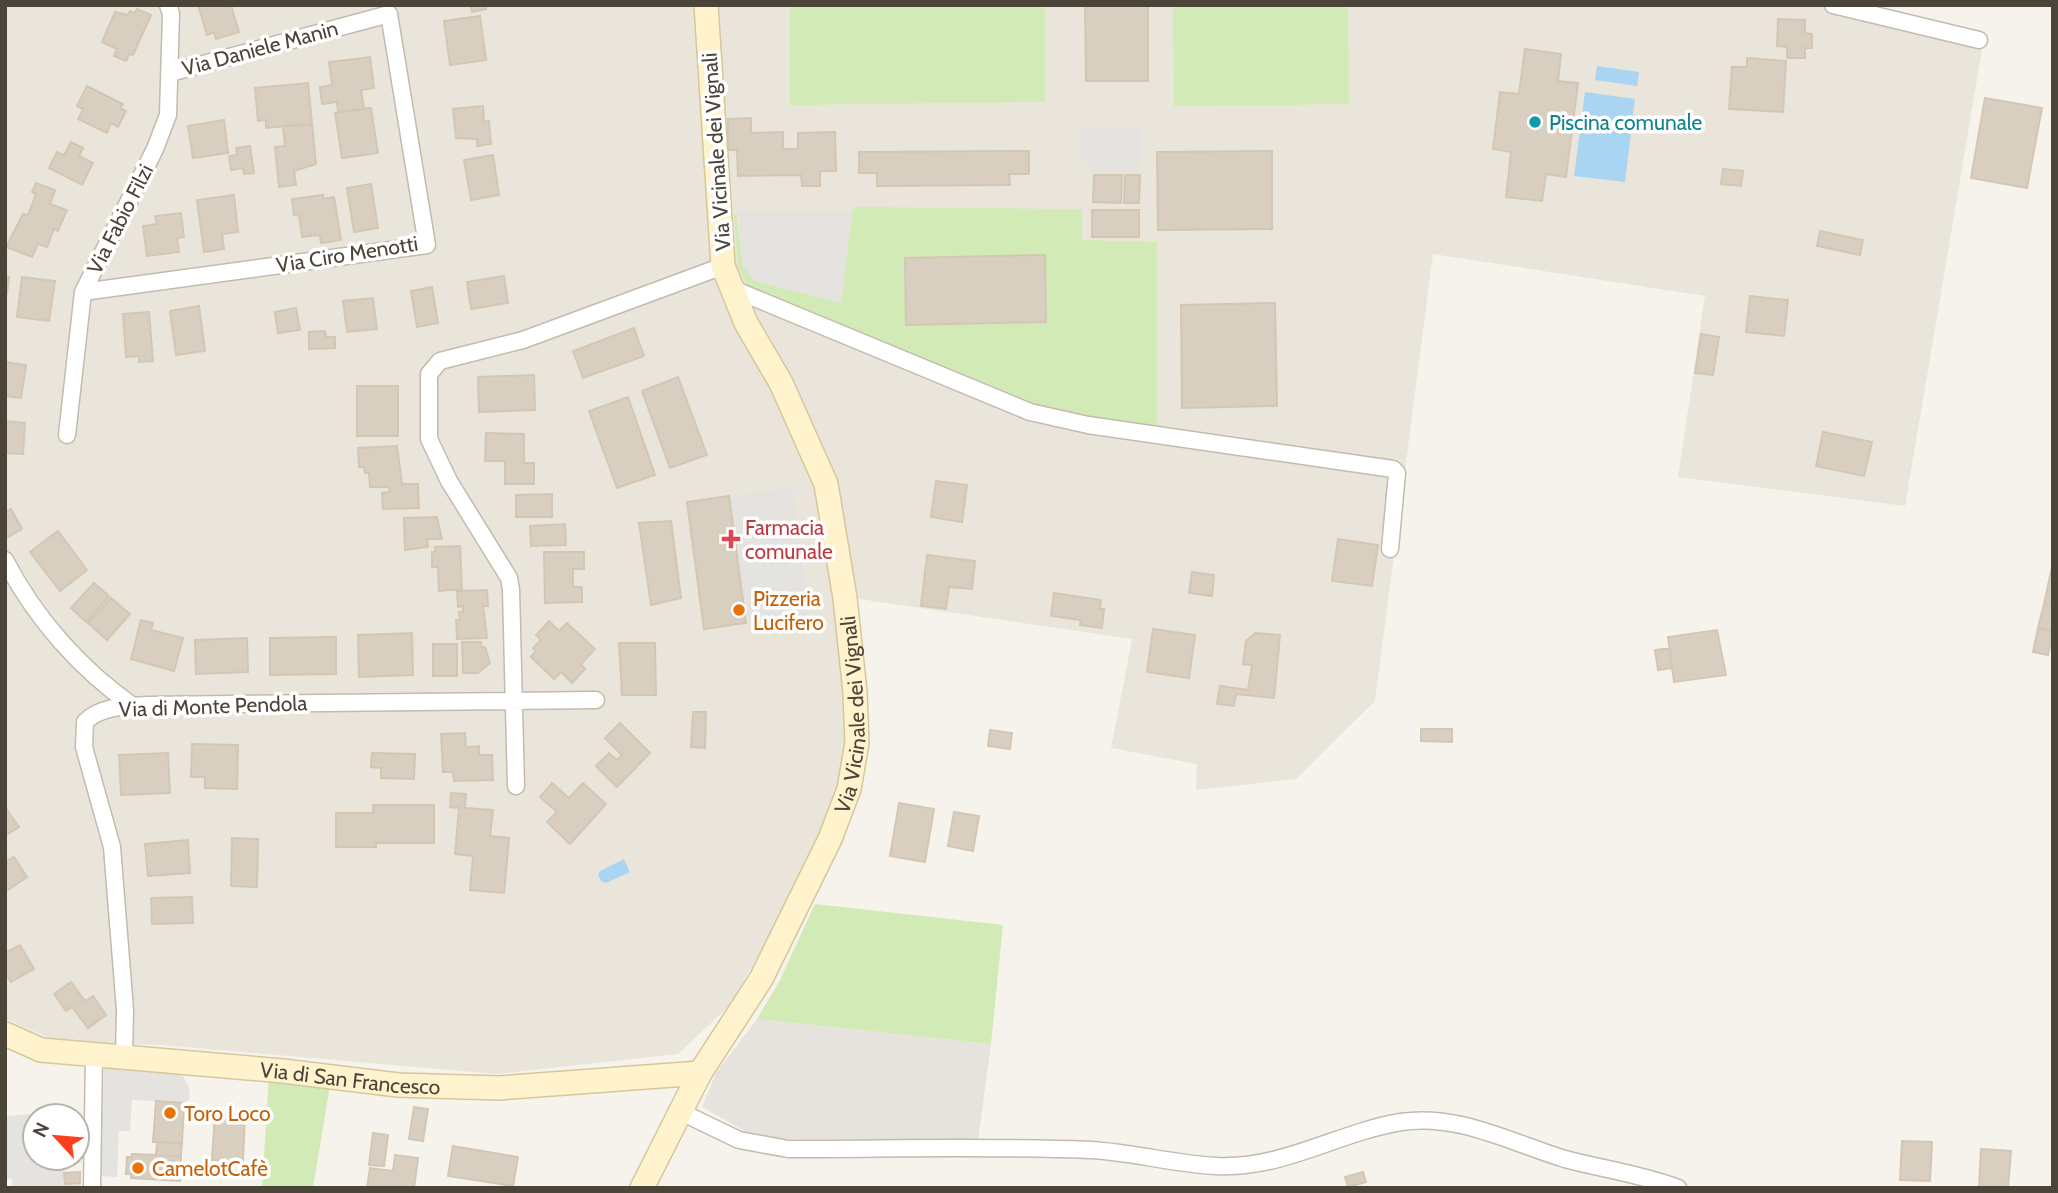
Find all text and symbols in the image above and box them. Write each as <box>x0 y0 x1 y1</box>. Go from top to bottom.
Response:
street label: Via Daniele Manin <box>179 15 341 81</box>
street label: Via Vicinale dei Vignali <box>697 52 735 252</box>
place label: Piscina comunale <box>1549 110 1703 135</box>
marker: Piscina comunale <box>1527 114 1543 130</box>
street label: Via Fabio Filzi <box>82 160 158 278</box>
street label: Via Ciro Menotti <box>274 230 420 278</box>
place label: Farmacia comunale <box>745 515 833 564</box>
marker: Farmacia comunale <box>723 531 739 547</box>
place label: Pizzeria Lucifero <box>753 586 824 635</box>
marker: Pizzeria Lucifero <box>731 602 747 618</box>
street label: Via Vicinale dei Vignali <box>828 615 870 817</box>
street label: Via di Monte Pendola <box>118 690 308 722</box>
street label: Via di San Francesco <box>259 1057 441 1099</box>
place label: Toro Loco <box>184 1101 271 1126</box>
north arrow <box>21 1102 91 1172</box>
marker: Toro Loco <box>162 1105 178 1121</box>
text: N <box>28 1119 54 1141</box>
place label: CamelotCafè <box>152 1156 268 1181</box>
marker: CamelotCafè <box>130 1160 146 1176</box>

